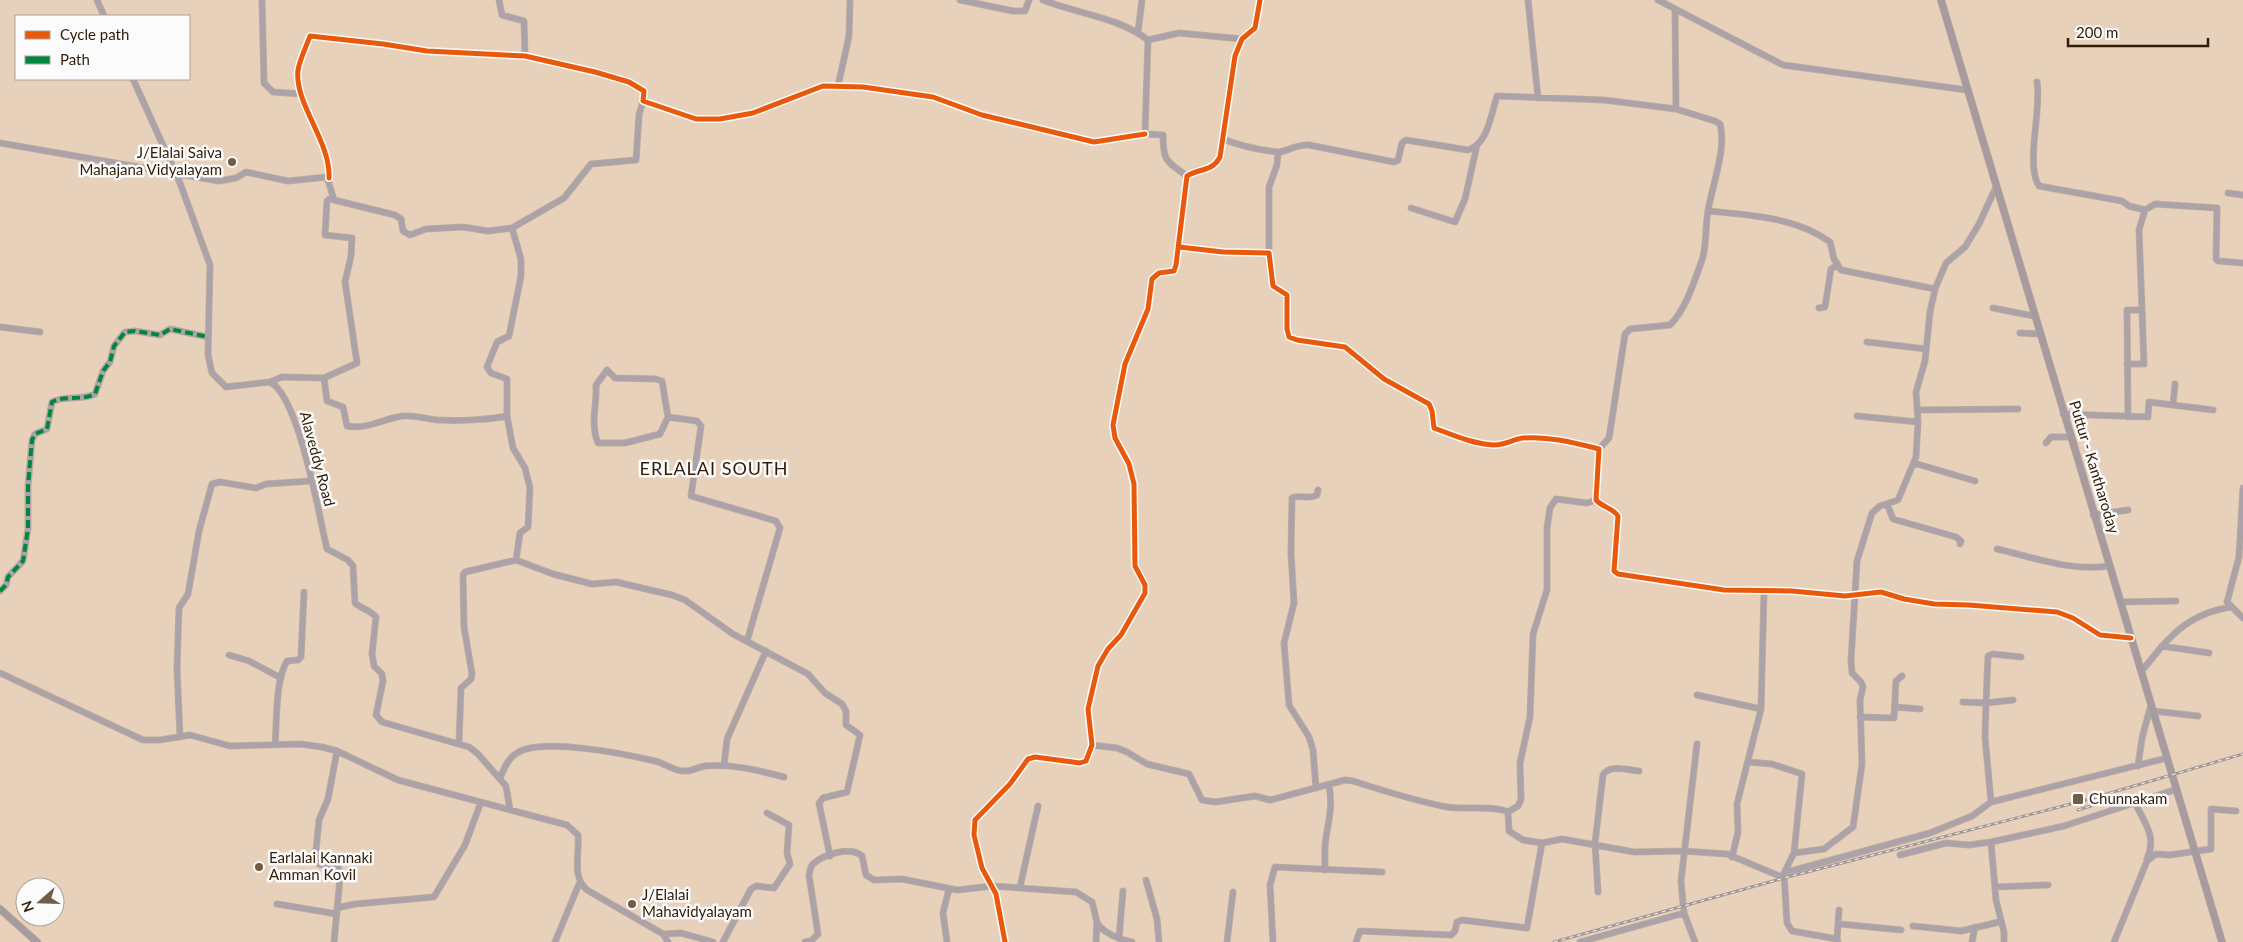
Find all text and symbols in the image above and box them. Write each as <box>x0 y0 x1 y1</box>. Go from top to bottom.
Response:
legend <box>15 15 190 80</box>
scale bar <box>2068 15 2208 47</box>
text: 200 m <box>2076 23 2118 41</box>
text: Cycle path <box>60 25 129 43</box>
text: Path <box>60 50 90 68</box>
place label: J/Elalai Saiva Mahajana Vidyalayam <box>79 143 222 178</box>
marker: J/Elalai Saiva Mahajana Vidyalayam <box>226 156 238 168</box>
street label: Puttur - Kantharoday <box>2066 398 2124 536</box>
street label: Alaveddy Road <box>297 409 339 508</box>
district label: ERLALAI SOUTH <box>640 457 788 479</box>
place label: Chunnakam <box>2089 789 2167 807</box>
marker: Chunnakam <box>2071 792 2085 806</box>
place label: Earlalai Kannaki Amman Kovil <box>269 848 373 883</box>
marker: Earlalai Kannaki Amman Kovil <box>253 861 265 873</box>
north arrow <box>15 877 65 927</box>
place label: J/Elalai Mahavidyalayam <box>642 885 752 920</box>
marker: J/Elalai Mahavidyalayam <box>626 898 638 910</box>
text: N <box>17 899 37 915</box>

